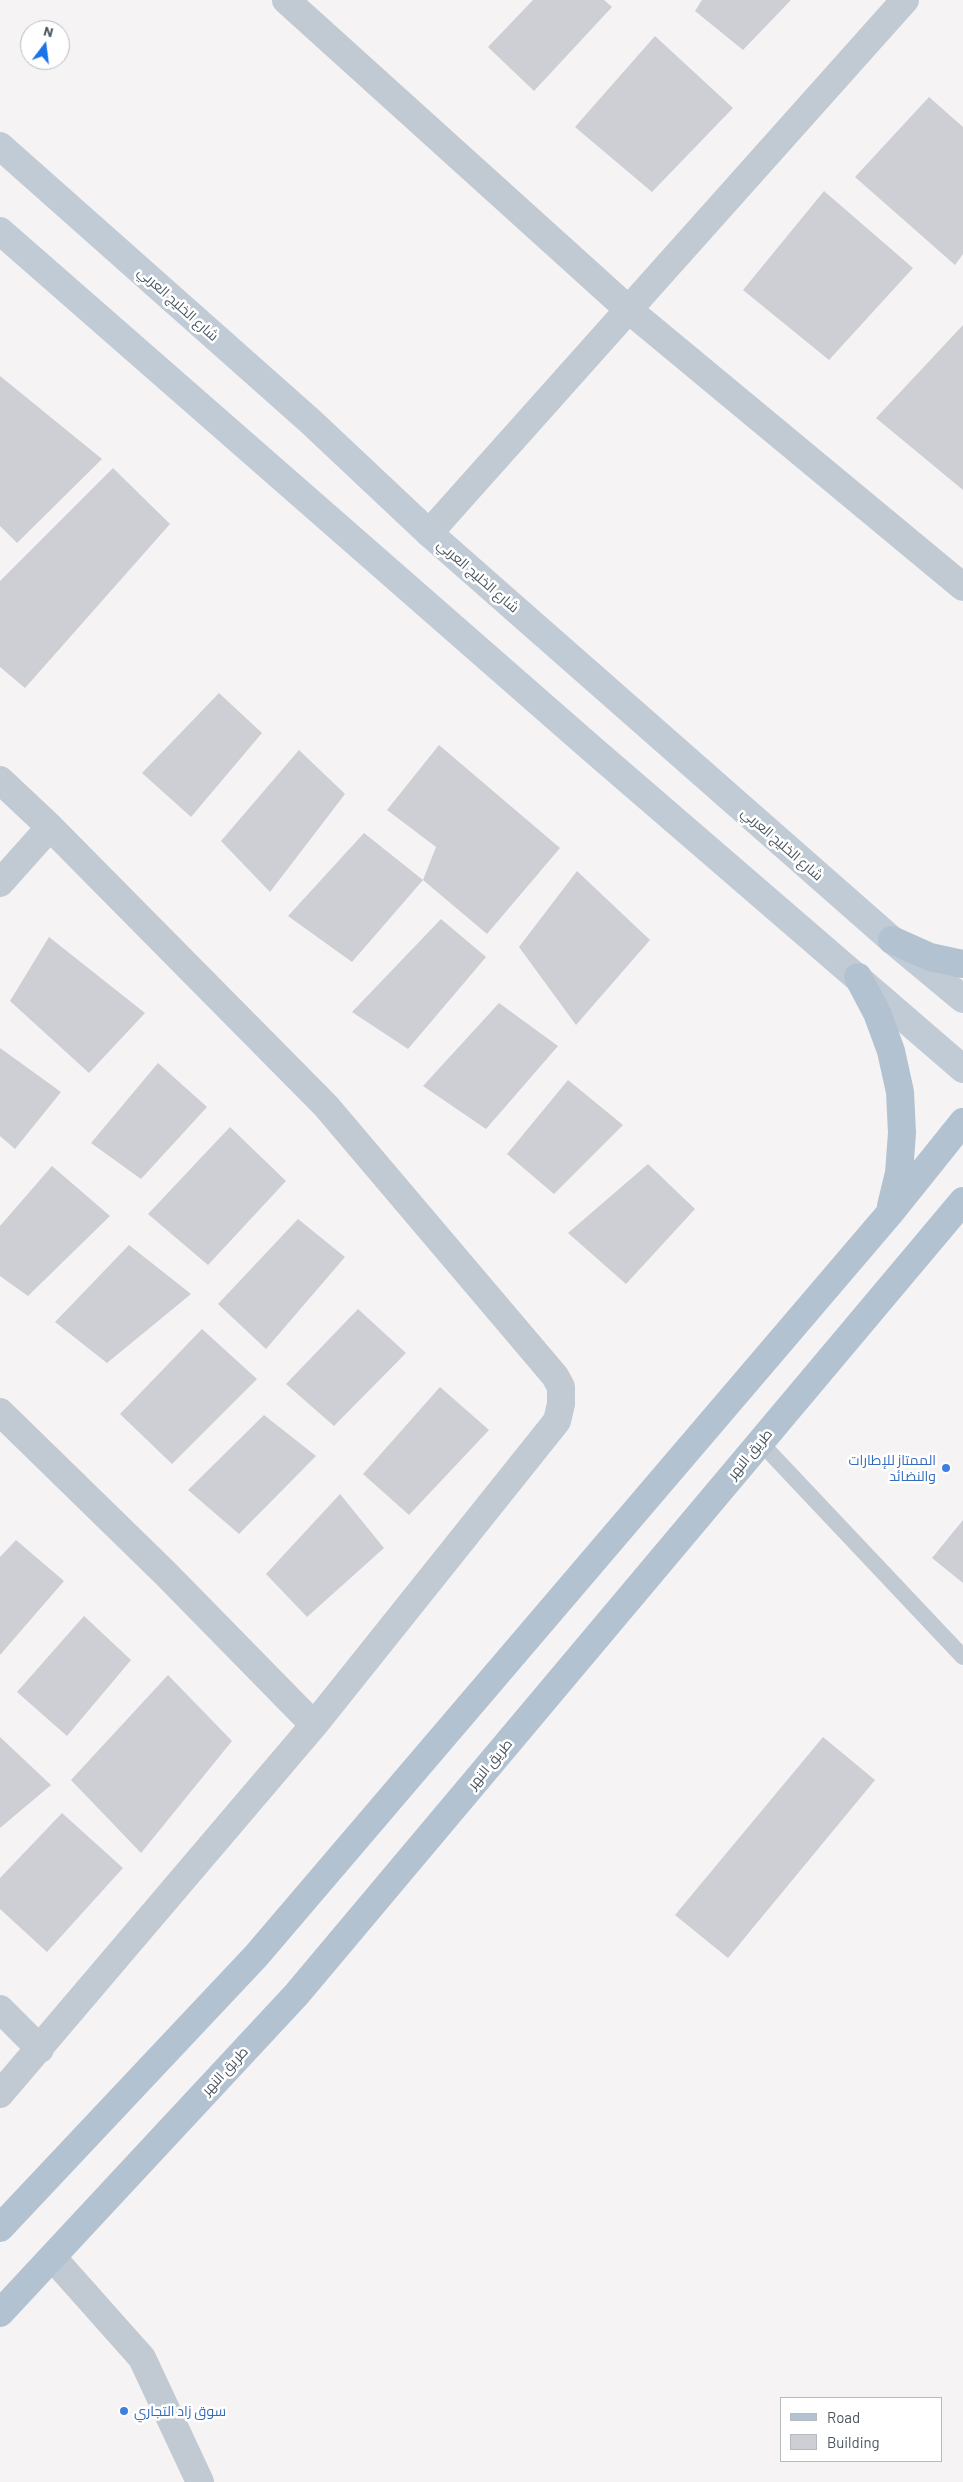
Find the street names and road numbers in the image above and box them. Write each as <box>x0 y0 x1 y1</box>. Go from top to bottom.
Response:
street label: شارع الخليج العربي <box>134 263 222 345</box>
street label: شارع الخليج العربي <box>434 536 522 616</box>
street label: شارع الخليج العربي <box>738 804 826 884</box>
street label: طريق النهر <box>724 1426 776 1482</box>
street label: طريق النهر <box>464 1736 516 1792</box>
street label: طريق النهر <box>198 2043 252 2099</box>

